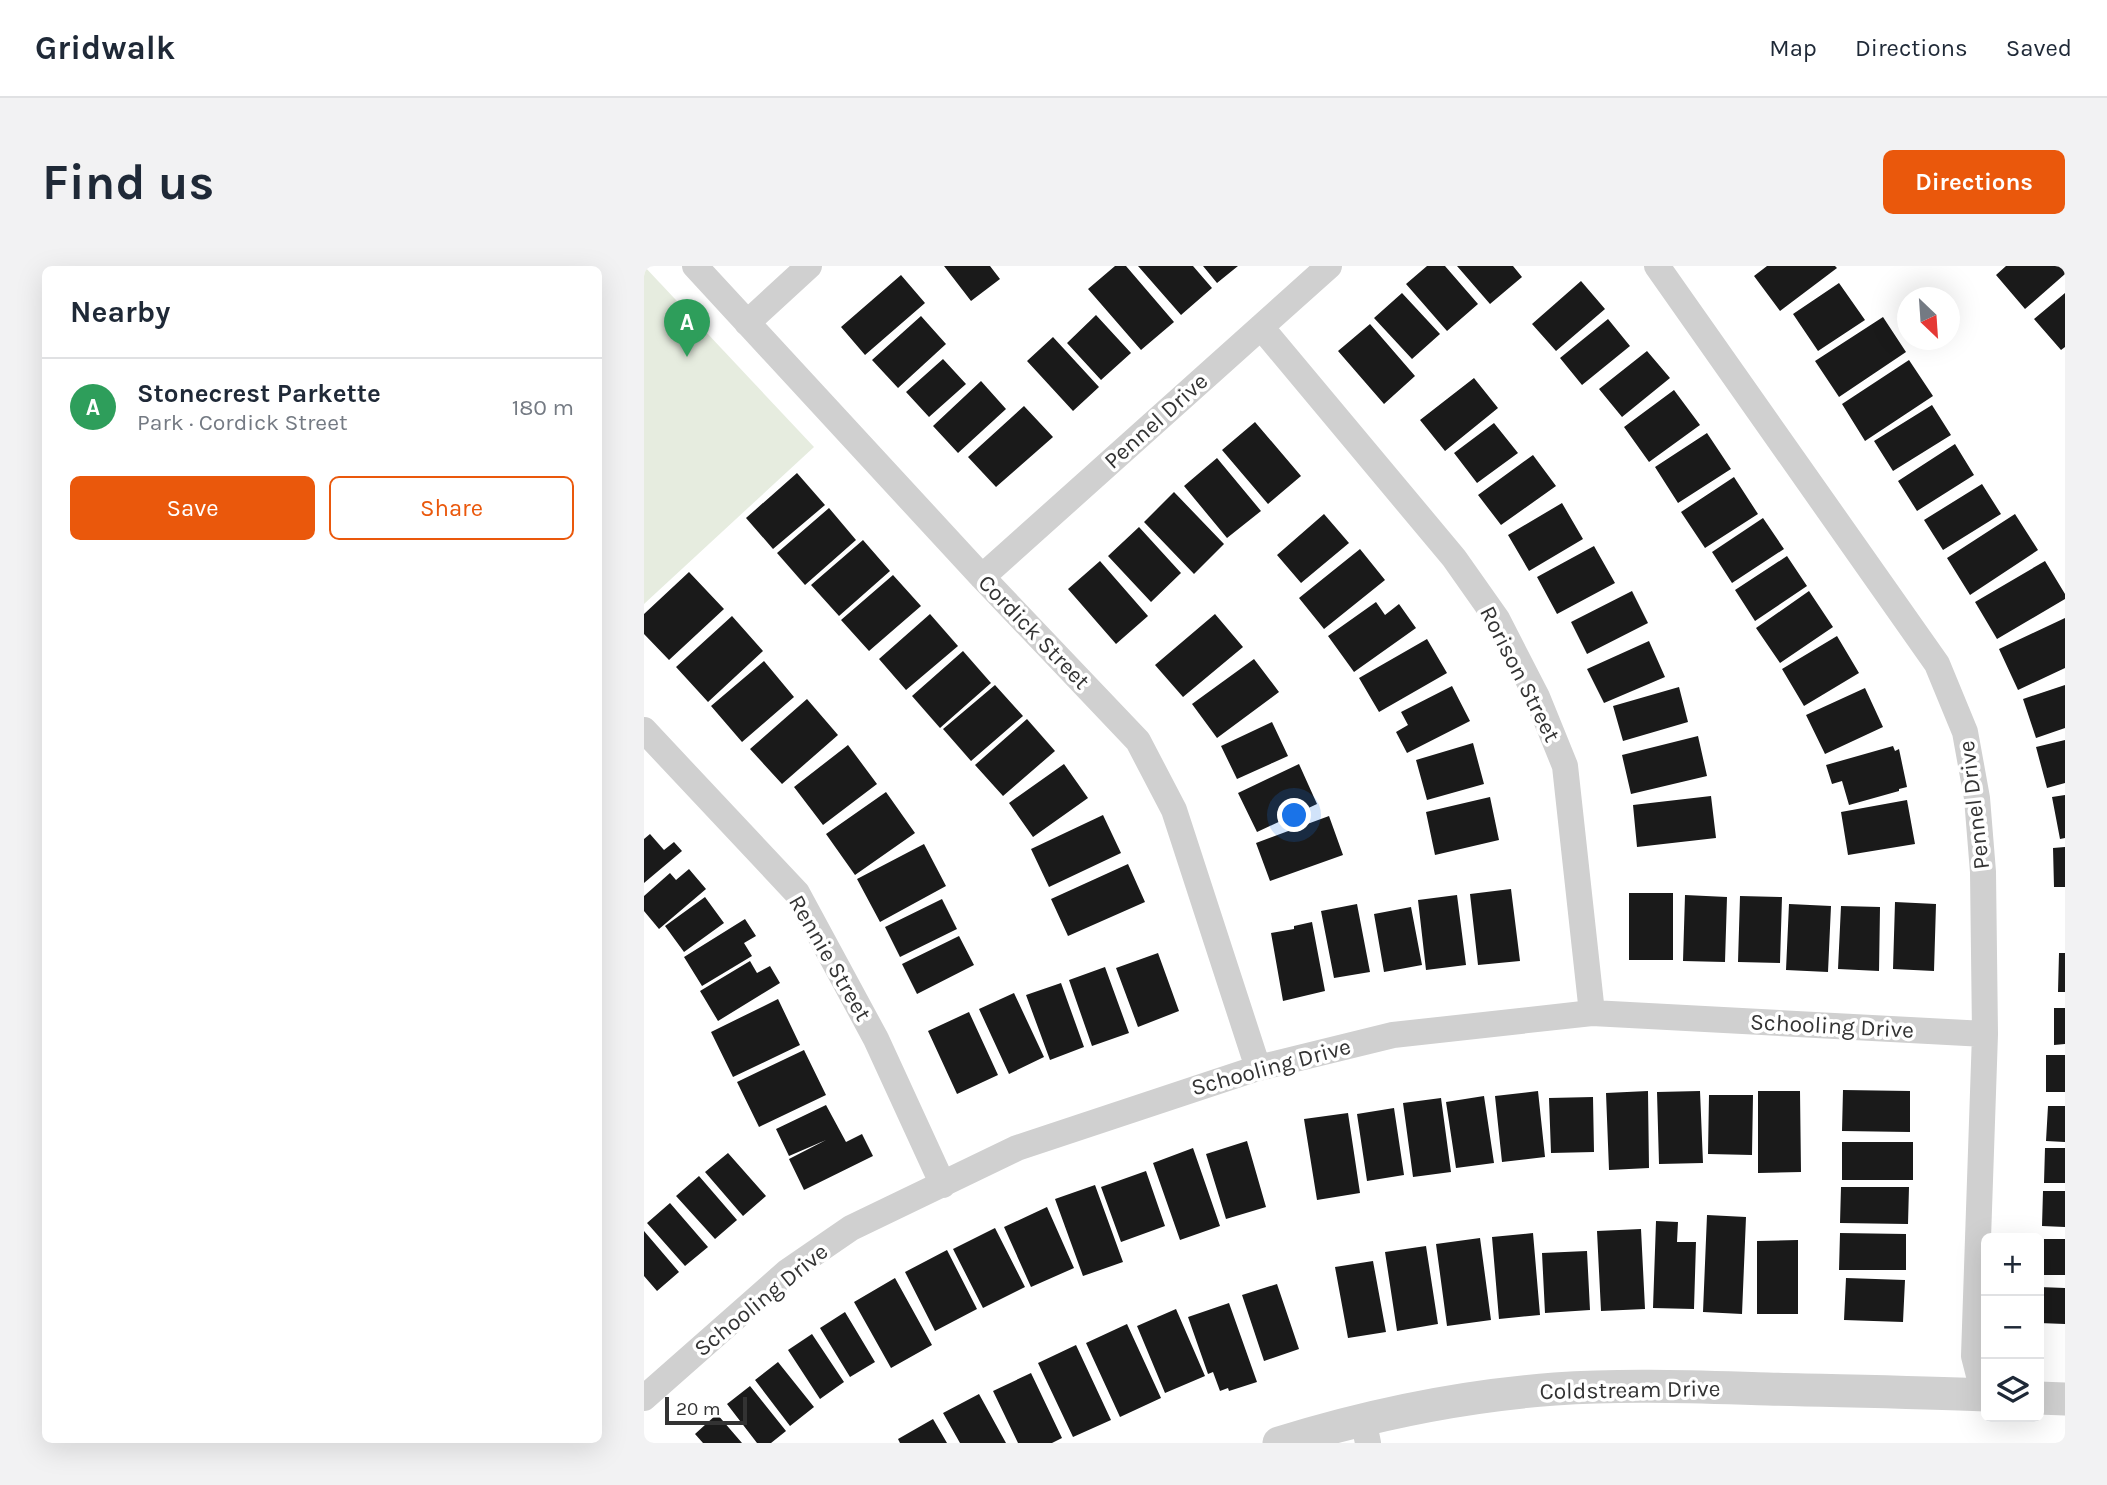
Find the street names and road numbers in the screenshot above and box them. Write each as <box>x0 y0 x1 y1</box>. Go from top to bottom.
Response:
street label: Pennel Drive <box>1099 368 1213 474</box>
street label: Cordick Street <box>973 569 1096 695</box>
street label: Rorison Street <box>1474 602 1566 747</box>
street label: Pennel Drive <box>1953 739 1995 871</box>
street label: Rennie Street <box>783 890 877 1026</box>
street label: Schooling Drive <box>1749 1008 1915 1044</box>
street label: Schooling Drive <box>1188 1033 1354 1101</box>
street label: Schooling Drive <box>689 1238 833 1362</box>
street label: Coldstream Drive <box>1539 1375 1721 1405</box>

